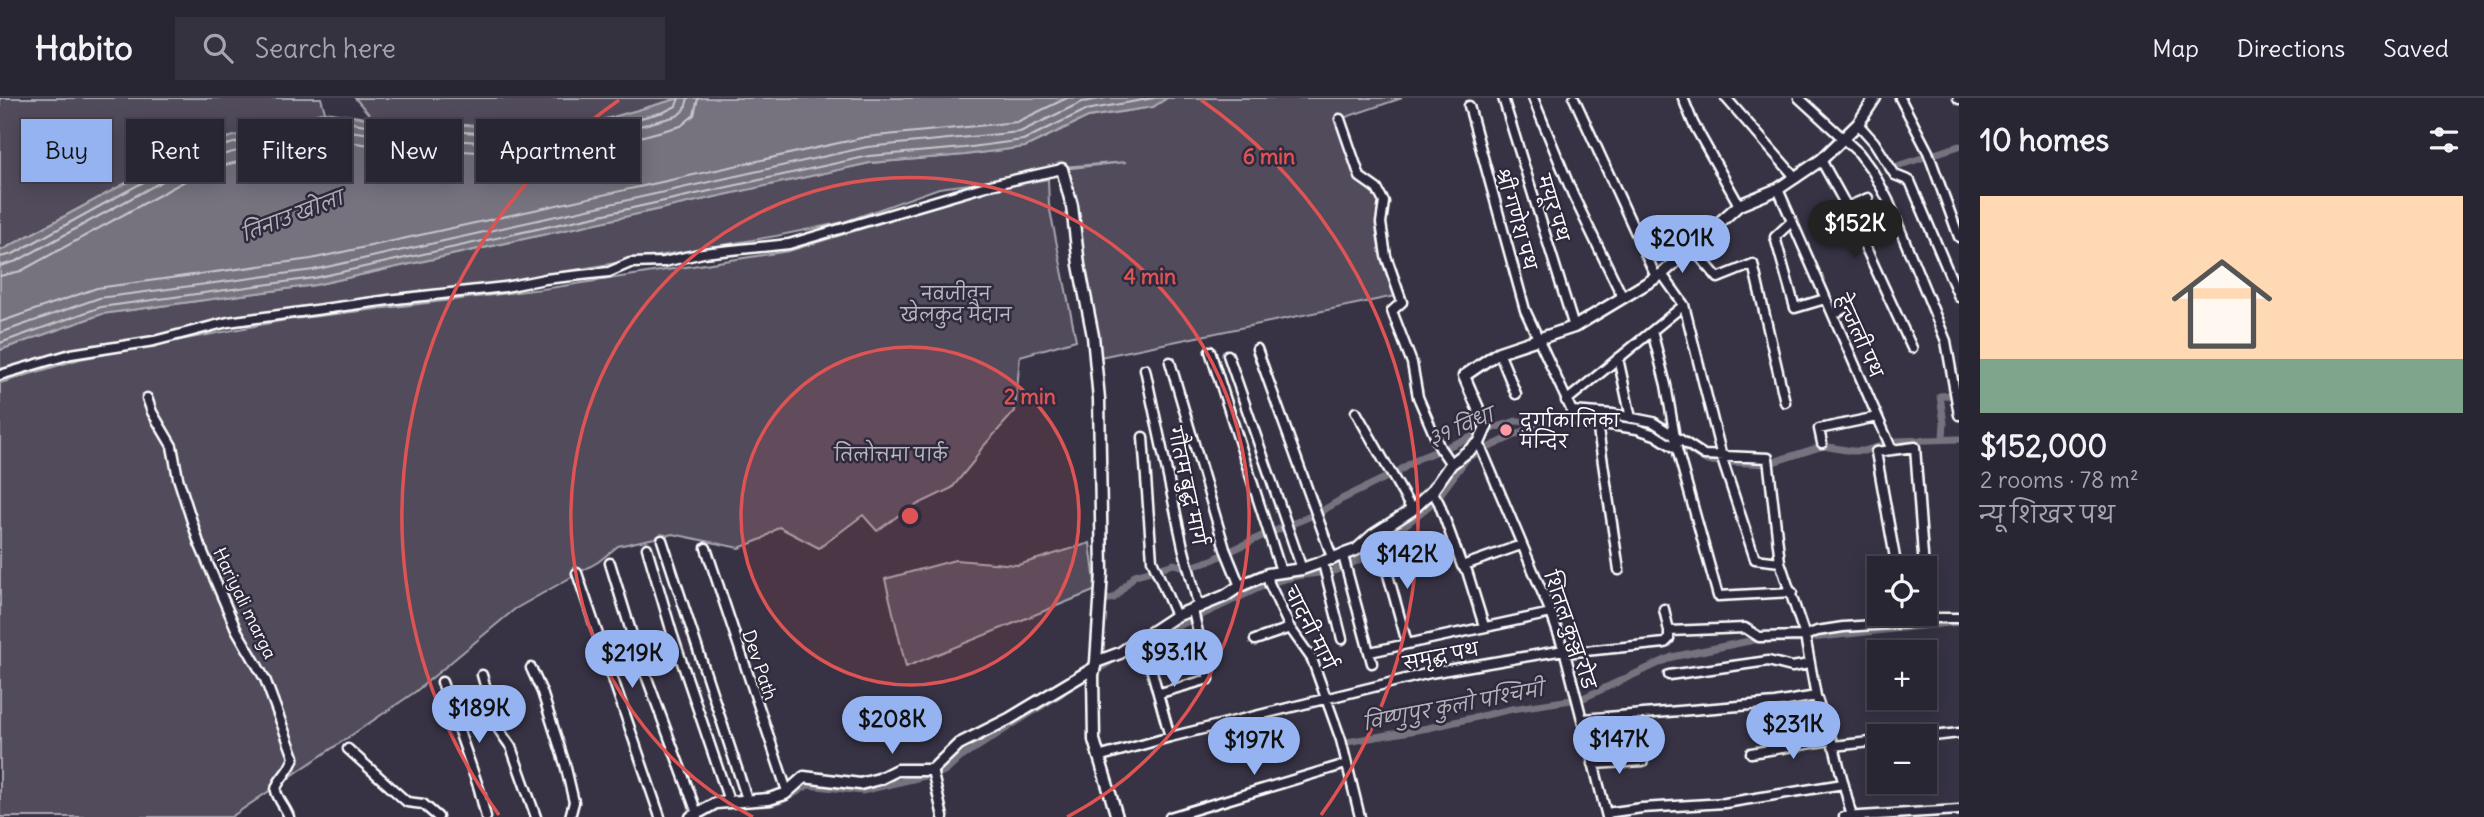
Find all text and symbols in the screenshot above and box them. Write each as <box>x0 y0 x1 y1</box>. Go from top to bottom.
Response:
search box <box>175 17 665 80</box>
text: Habito <box>35 27 133 69</box>
icon: search <box>199 29 237 67</box>
text: Search here <box>255 32 396 65</box>
text: Map <box>2152 33 2199 63</box>
text: Directions <box>2237 33 2345 63</box>
text: Saved <box>2383 33 2449 63</box>
chip: Buy <box>21 119 112 182</box>
chip: Rent <box>126 119 224 182</box>
chip: Filters <box>238 119 352 182</box>
chip: New <box>366 119 462 182</box>
chip: Apartment <box>476 119 640 182</box>
text: 10 homes <box>1980 121 2109 159</box>
icon: filters <box>2425 121 2463 159</box>
text: 6 min <box>1243 143 1295 170</box>
street label: श्री गणेश पथ <box>1491 164 1546 274</box>
street label: मयूर पथ <box>1529 171 1575 247</box>
water label: तिनाउ खोला <box>237 181 351 246</box>
pin: $152K <box>1806 200 1904 260</box>
text: $152K <box>1824 208 1886 237</box>
pin: $201K <box>1633 216 1731 275</box>
text: $201K <box>1650 223 1714 252</box>
icon: home <box>2159 241 2285 367</box>
text: 4 min <box>1124 263 1176 290</box>
park label: नवजीवन खेलकुद मैदान <box>899 280 1013 329</box>
street label: हेन्जली पथ <box>1830 289 1890 382</box>
text: 2 min <box>1004 383 1056 410</box>
water label: ३१ विधा <box>1424 398 1502 451</box>
place label: दुर्गाकालिका मन्दिर <box>1519 407 1621 453</box>
marker: दुर्गाकालिका मन्दिर <box>1498 422 1514 438</box>
street label: गौतम बुद्ध मार्ग <box>1161 423 1216 549</box>
text: $152,000 <box>1980 427 2107 465</box>
park label: तिलोत्तमा पार्क <box>833 439 949 466</box>
text: 2 rooms · 78 m² <box>1980 465 2139 494</box>
text: न्यू शिखर पथ <box>1980 500 2115 529</box>
centre of rings <box>898 504 922 528</box>
pin: $142K <box>1358 532 1456 591</box>
text: $142K <box>1376 539 1438 568</box>
street label: Hariyali marga <box>208 544 282 662</box>
map controls <box>1867 556 1937 794</box>
button: locate <box>1867 556 1937 626</box>
street label: शितल कुञ्ज रोड <box>1536 566 1603 695</box>
street label: चादनी मार्ग <box>1279 581 1343 675</box>
street label: Dev Path <box>737 627 783 703</box>
pin: $219K <box>583 630 681 690</box>
pin: $93.1K <box>1117 630 1231 689</box>
text: $93.1K <box>1141 637 1207 666</box>
street label: समृद्ध पथ <box>1400 637 1483 678</box>
text: $219K <box>601 638 663 667</box>
button: + <box>1867 640 1937 710</box>
water label: विष्णुपुर कुलो पश्चिमी <box>1360 673 1550 738</box>
pin: $189K <box>430 686 528 745</box>
text: $189K <box>448 693 510 722</box>
pin: $208K <box>843 696 941 756</box>
pin: $231K <box>1744 702 1842 761</box>
text: $208K <box>858 704 926 733</box>
text: $231K <box>1762 709 1824 738</box>
pin: $147K <box>1570 716 1668 776</box>
pin: $197K <box>1205 718 1303 777</box>
text: $147K <box>1589 724 1649 753</box>
button: − <box>1867 724 1937 794</box>
text: $197K <box>1224 725 1284 754</box>

